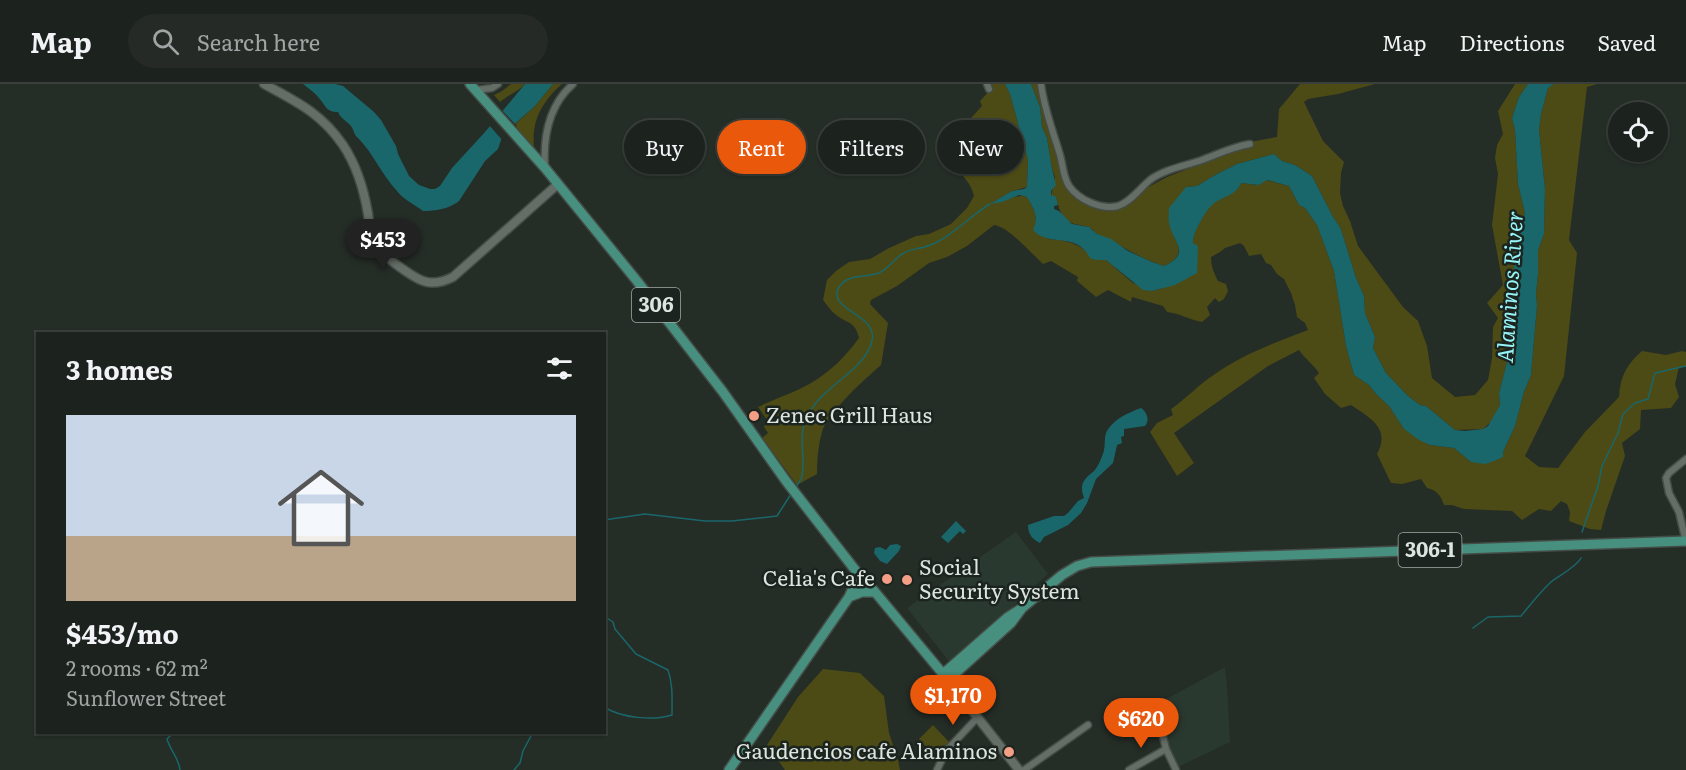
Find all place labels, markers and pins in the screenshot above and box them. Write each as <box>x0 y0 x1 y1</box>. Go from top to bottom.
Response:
pin: $453 <box>347 219 419 270</box>
place label: Zenec Grill Haus <box>766 398 932 429</box>
marker: Zenec Grill Haus <box>747 409 761 423</box>
place label: Social Security System <box>919 550 1080 605</box>
place label: Celia's Cafe <box>763 561 875 592</box>
marker: Celia's Cafe <box>880 572 894 586</box>
marker: Social Security System <box>900 573 914 587</box>
pin: $1,170 <box>904 675 1002 726</box>
pin: $620 <box>1105 698 1177 749</box>
place label: Gaudencios cafe Alaminos <box>736 734 997 765</box>
marker: Gaudencios cafe Alaminos <box>1002 745 1016 759</box>

